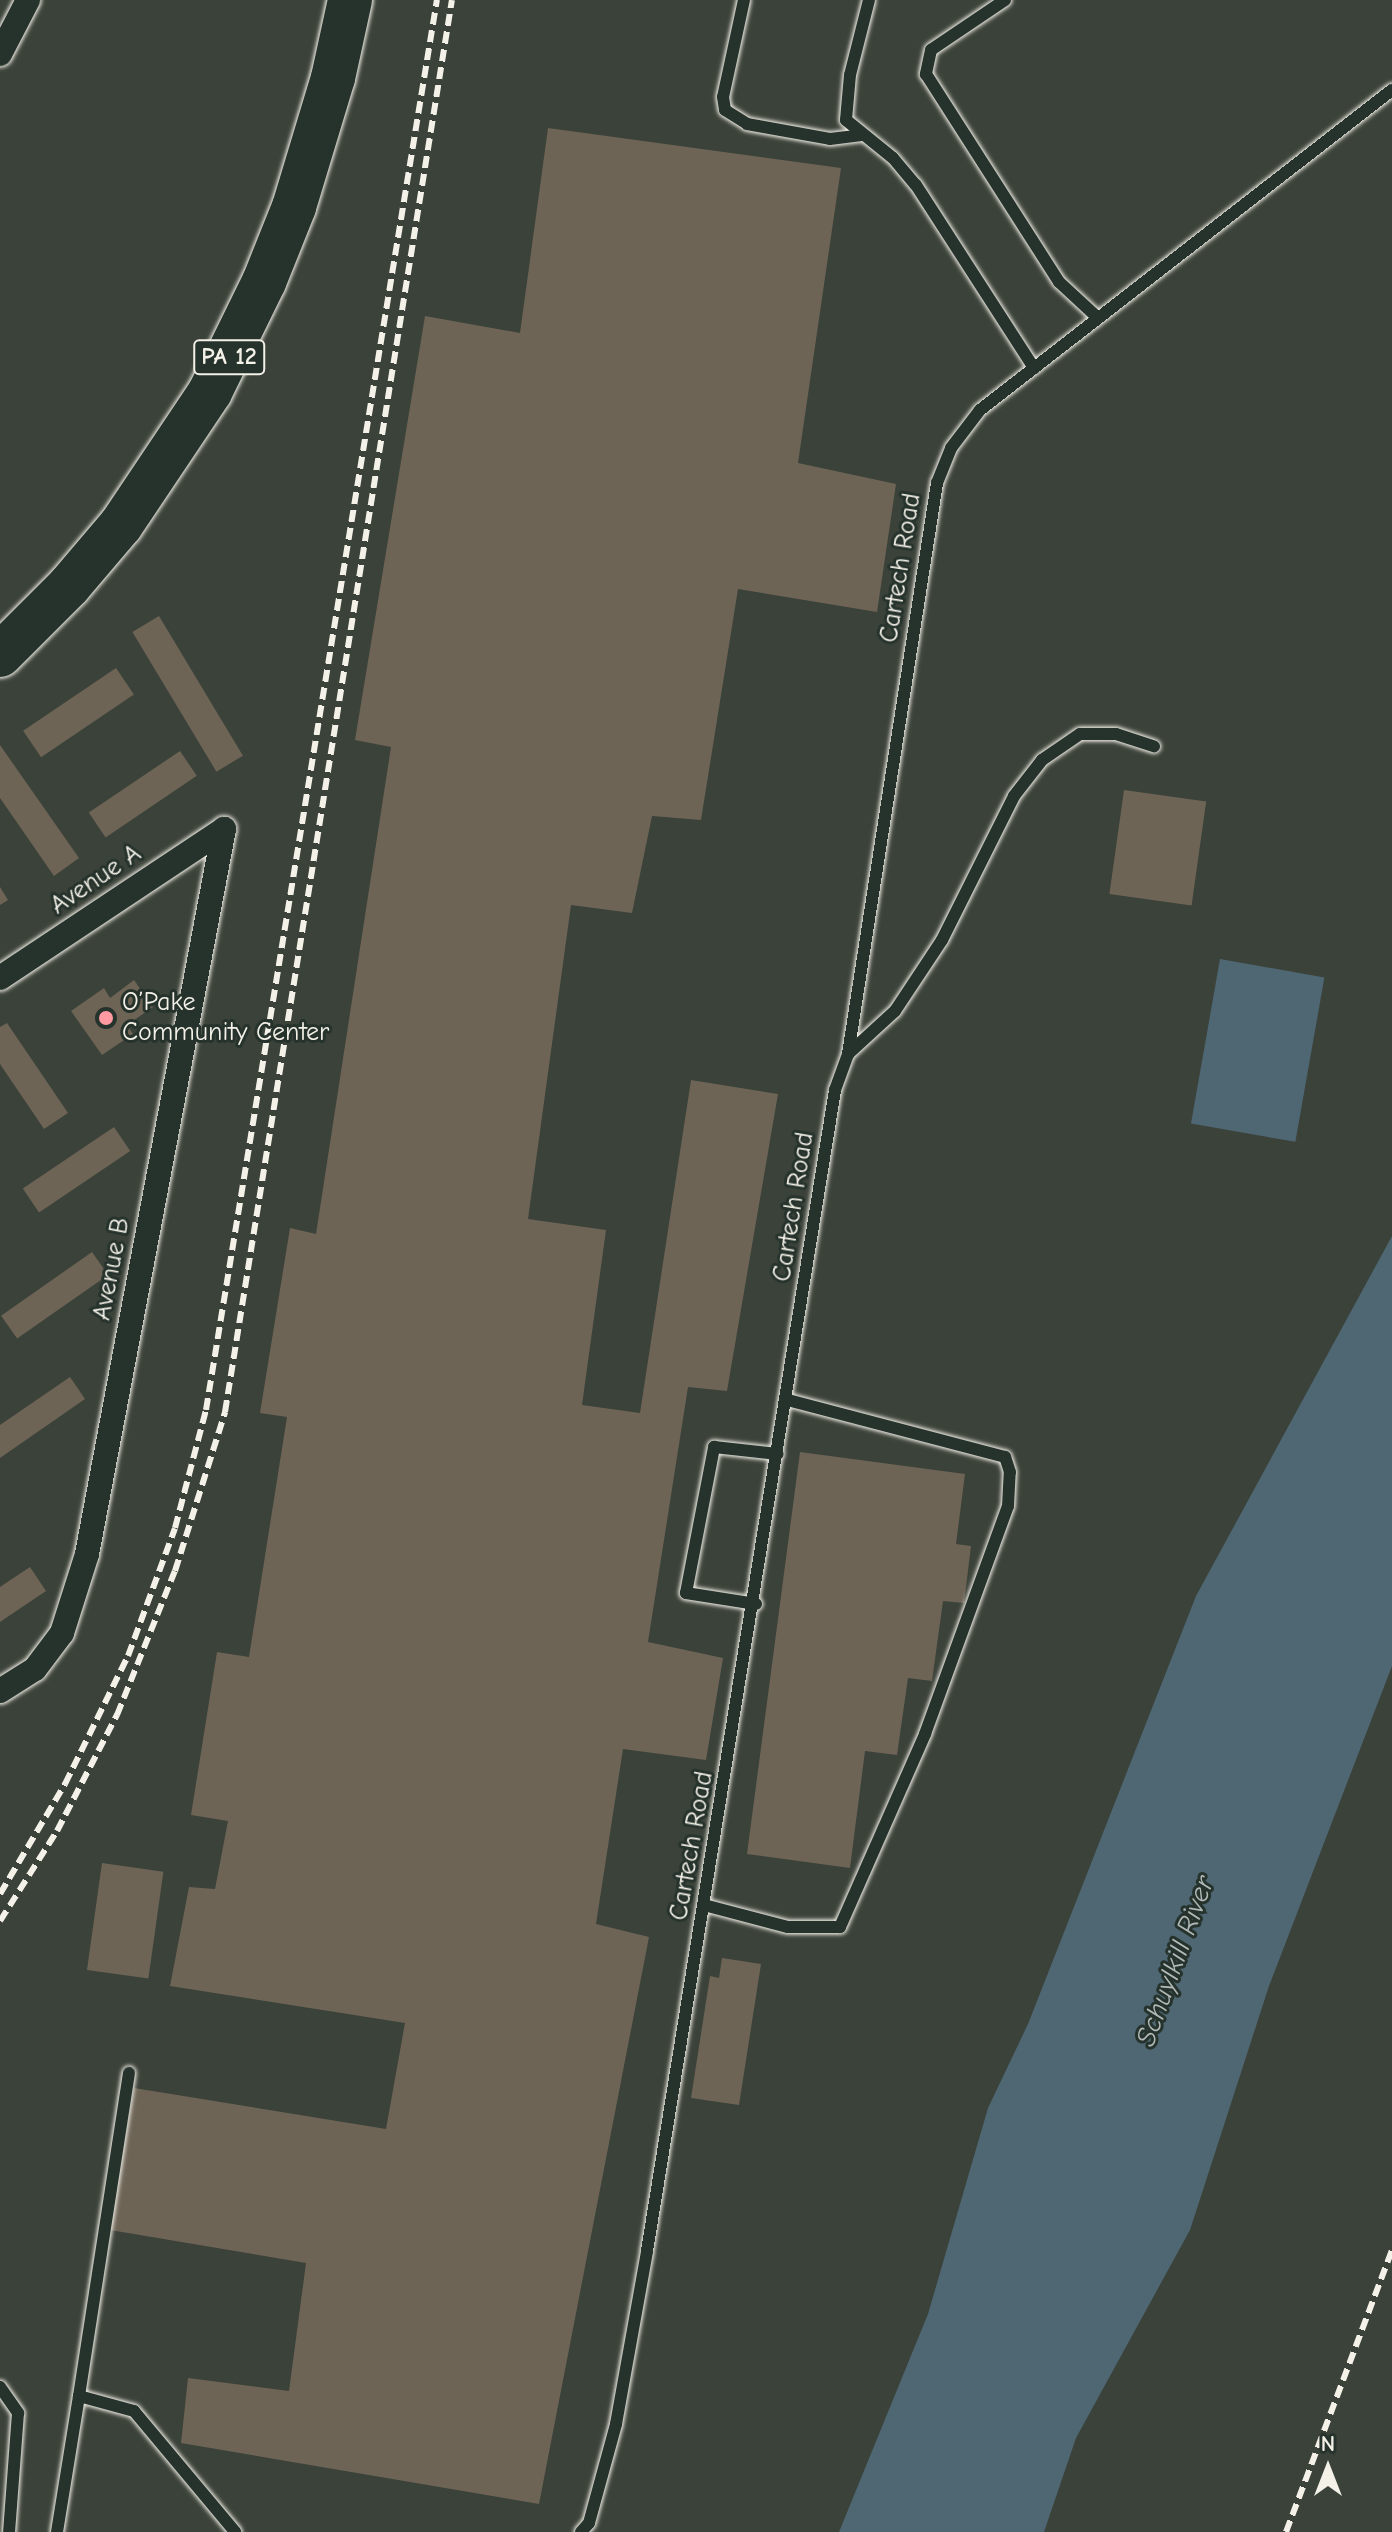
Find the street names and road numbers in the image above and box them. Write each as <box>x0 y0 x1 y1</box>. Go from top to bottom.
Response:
road number: PA 12 <box>193 337 265 377</box>
street label: Cartech Road <box>874 491 928 645</box>
street label: Avenue A <box>45 838 147 922</box>
street label: Cartech Road <box>767 1130 821 1284</box>
street label: Avenue B <box>87 1215 137 1323</box>
street label: Cartech Road <box>664 1769 720 1923</box>

